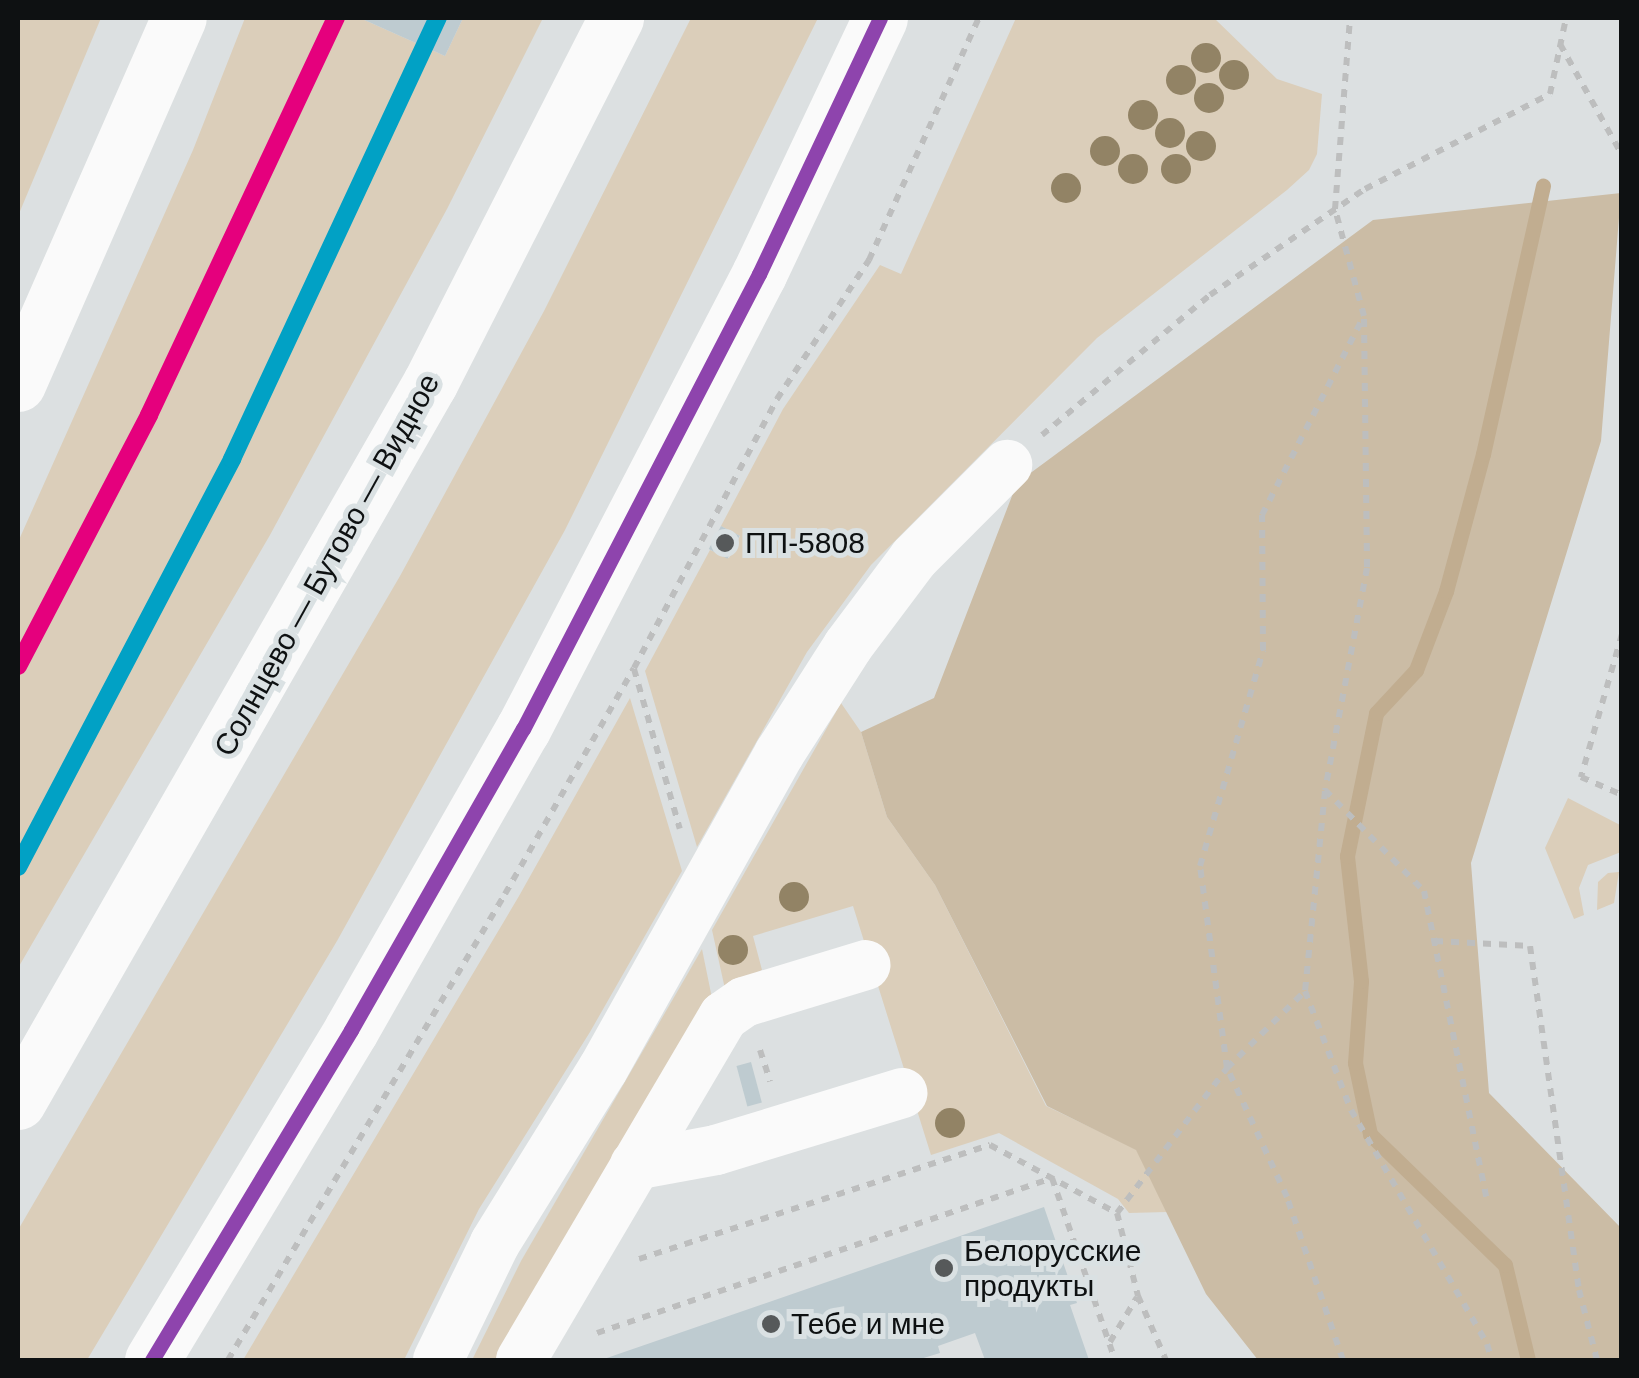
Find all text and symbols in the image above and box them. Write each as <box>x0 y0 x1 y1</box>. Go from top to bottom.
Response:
street label: Солнцево — Бутово — Видное <box>207 368 447 762</box>
place label: ПП-5808 <box>745 525 865 561</box>
marker: ПП-5808 <box>714 532 736 554</box>
place label: Белорусские продукты <box>964 1233 1141 1304</box>
marker: Белорусские продукты <box>933 1257 955 1279</box>
place label: Тебе и мне <box>791 1306 945 1342</box>
marker: Тебе и мне <box>760 1313 782 1335</box>

